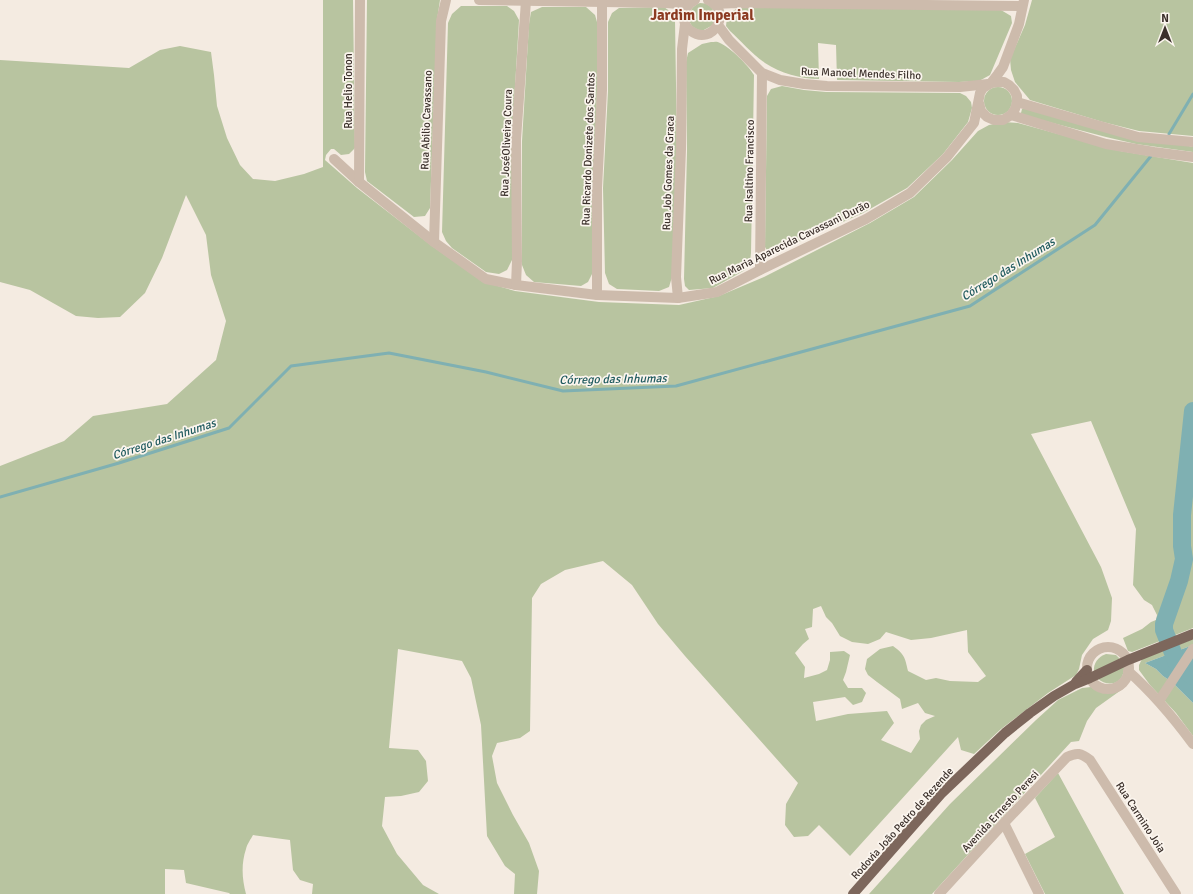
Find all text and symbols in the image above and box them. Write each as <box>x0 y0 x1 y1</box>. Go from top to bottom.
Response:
district label: Jardim Imperial <box>650 6 754 24</box>
north arrow <box>1145 8 1185 48</box>
text: N <box>1161 12 1169 25</box>
street label: Rua Helio Tonon <box>342 53 355 129</box>
street label: Rua Manoel Mendes Filho <box>801 65 922 82</box>
street label: Rua Abilio Cavassano <box>418 70 435 170</box>
street label: Rua Ricardo Donizete dos Santos <box>579 72 598 226</box>
street label: Rua JoséOliveira Coura <box>498 89 515 197</box>
street label: Rua Job Gomes da Graca <box>660 115 677 231</box>
street label: Rua Isaltino Francisco <box>742 119 757 223</box>
street label: Rua Maria Aparecida Cavassani Durão <box>707 198 872 287</box>
water label: Córrego das Inhumas <box>959 234 1059 304</box>
water label: Córrego das Inhumas <box>559 371 669 388</box>
water label: Córrego das Inhumas <box>111 415 219 463</box>
street label: Rodovia João Pedro de Rezende <box>849 765 956 882</box>
street label: Avenida Ernesto Peresi <box>959 768 1042 855</box>
street label: Rua Carmino Joia <box>1113 779 1168 855</box>

